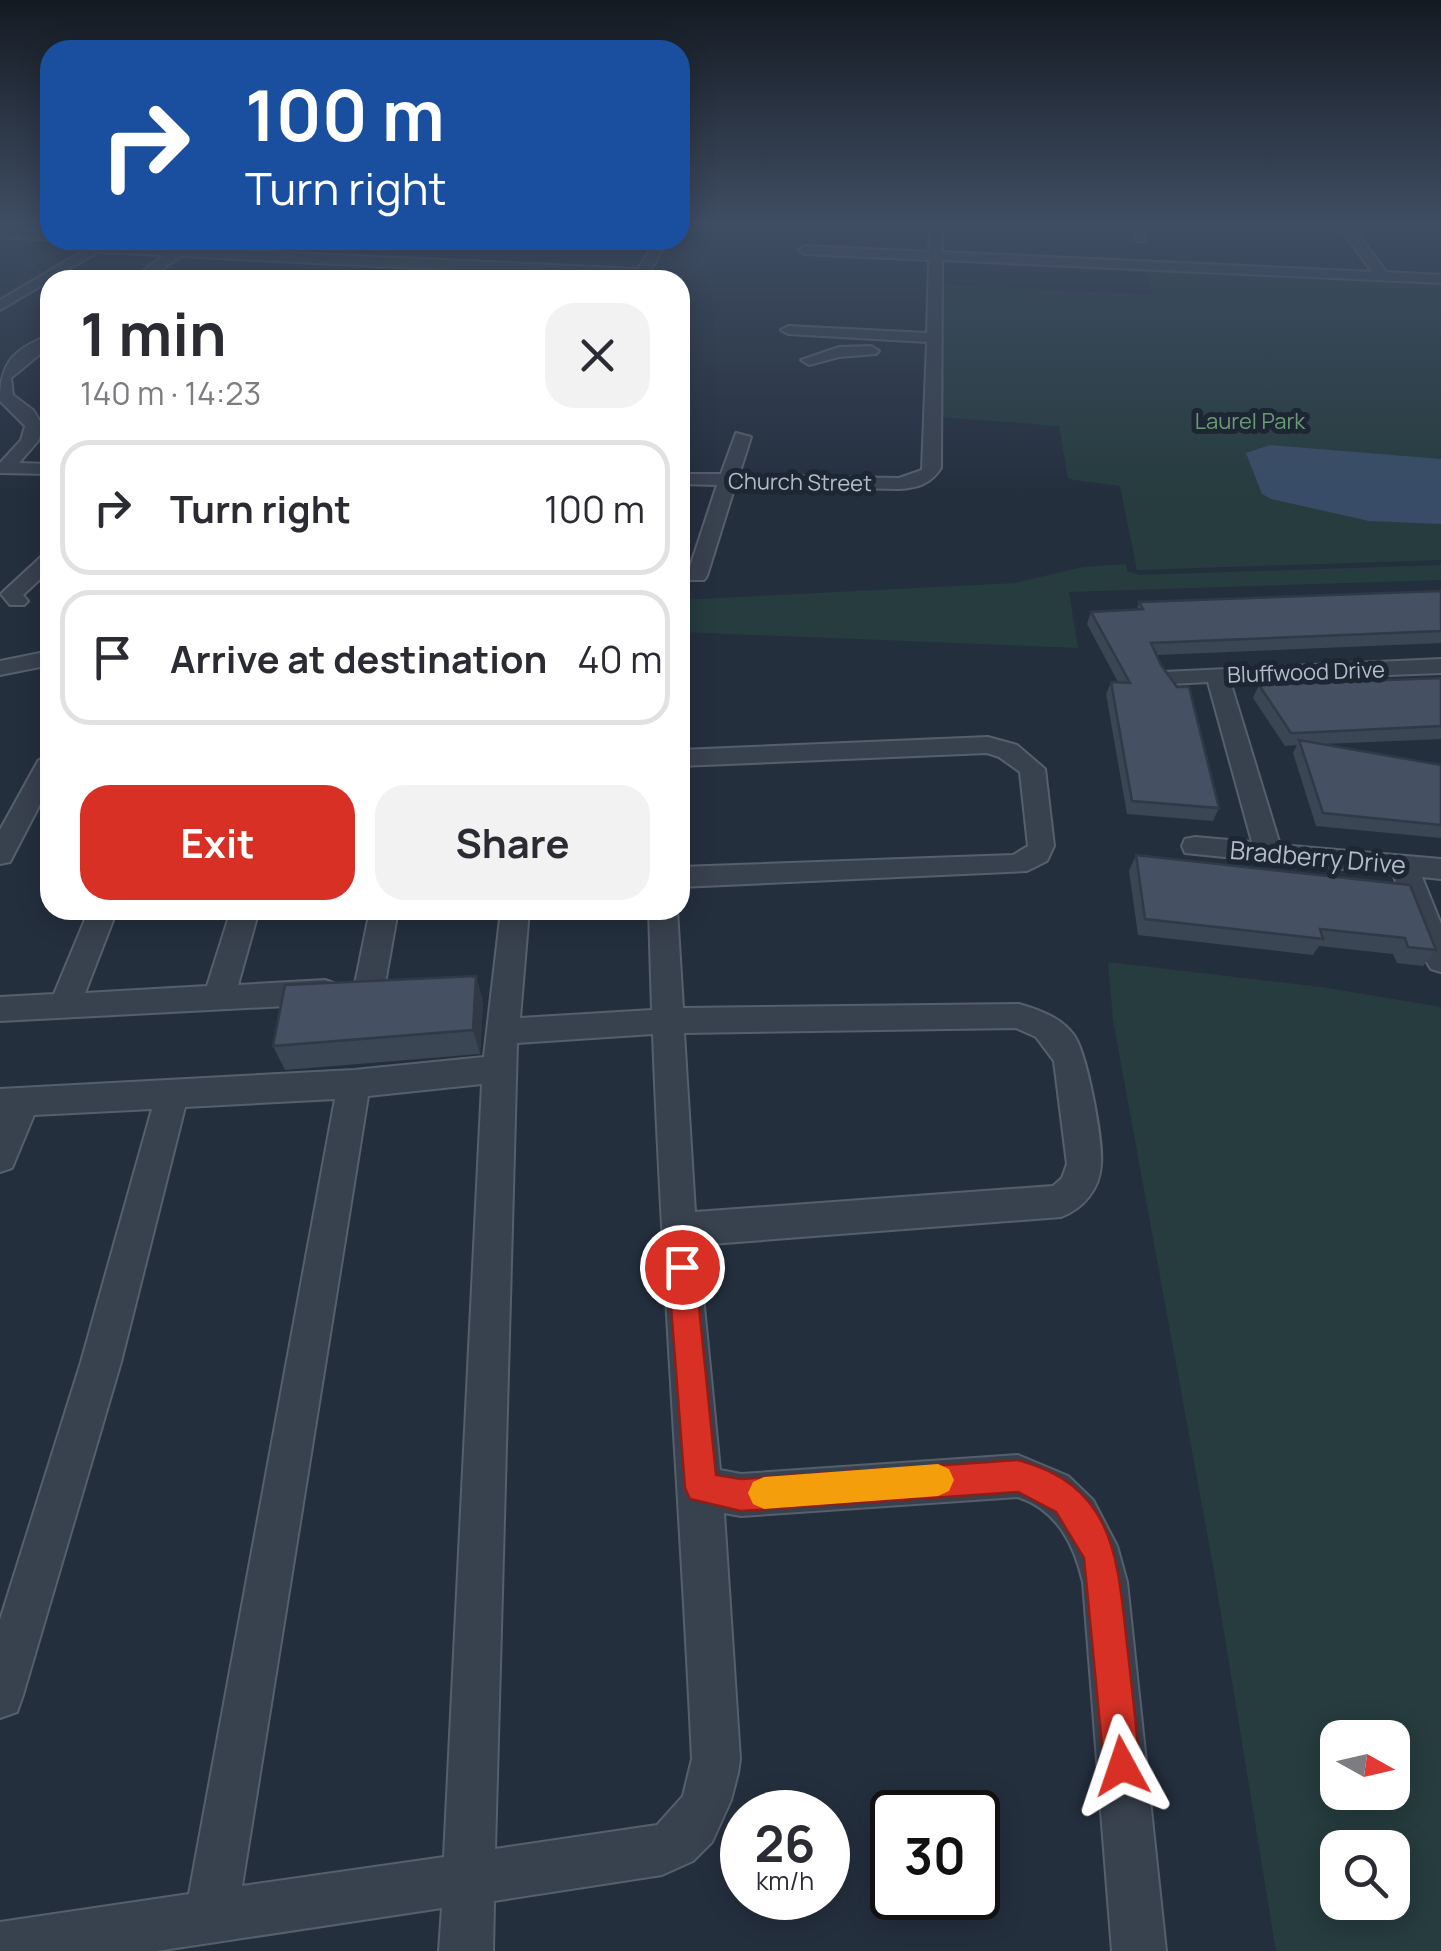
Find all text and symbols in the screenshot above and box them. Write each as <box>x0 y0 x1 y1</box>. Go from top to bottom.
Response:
text: 100 m <box>245 66 445 162</box>
icon: right <box>80 80 210 210</box>
text: Turn right <box>245 157 446 219</box>
text: 1 min <box>80 292 227 374</box>
button: close <box>545 303 650 408</box>
text: 140 m · 14:23 <box>80 371 261 415</box>
park label: Laurel Park <box>1195 406 1306 436</box>
street label: Church Street <box>728 466 872 498</box>
icon: right <box>85 480 140 535</box>
text: Turn right <box>170 482 351 534</box>
text: 100 m <box>544 482 645 534</box>
icon: arrive <box>85 630 140 685</box>
text: Arrive at destination <box>170 632 547 684</box>
text: 40 m <box>577 632 663 684</box>
street label: Bluffwood Drive <box>1227 654 1385 690</box>
button: Exit <box>80 785 355 900</box>
button: Share <box>375 785 650 900</box>
street label: Bradberry Drive <box>1229 832 1407 882</box>
pin <box>640 1225 725 1310</box>
icon: arrive <box>655 1240 710 1295</box>
position arrow <box>1070 1714 1174 1818</box>
north arrow <box>1320 1720 1410 1810</box>
map controls <box>1320 1720 1410 1920</box>
speed limit sign: 30 <box>870 1790 1000 1920</box>
text: 26 <box>755 1809 815 1877</box>
button: search <box>1320 1830 1410 1920</box>
text: km/h <box>756 1863 814 1898</box>

